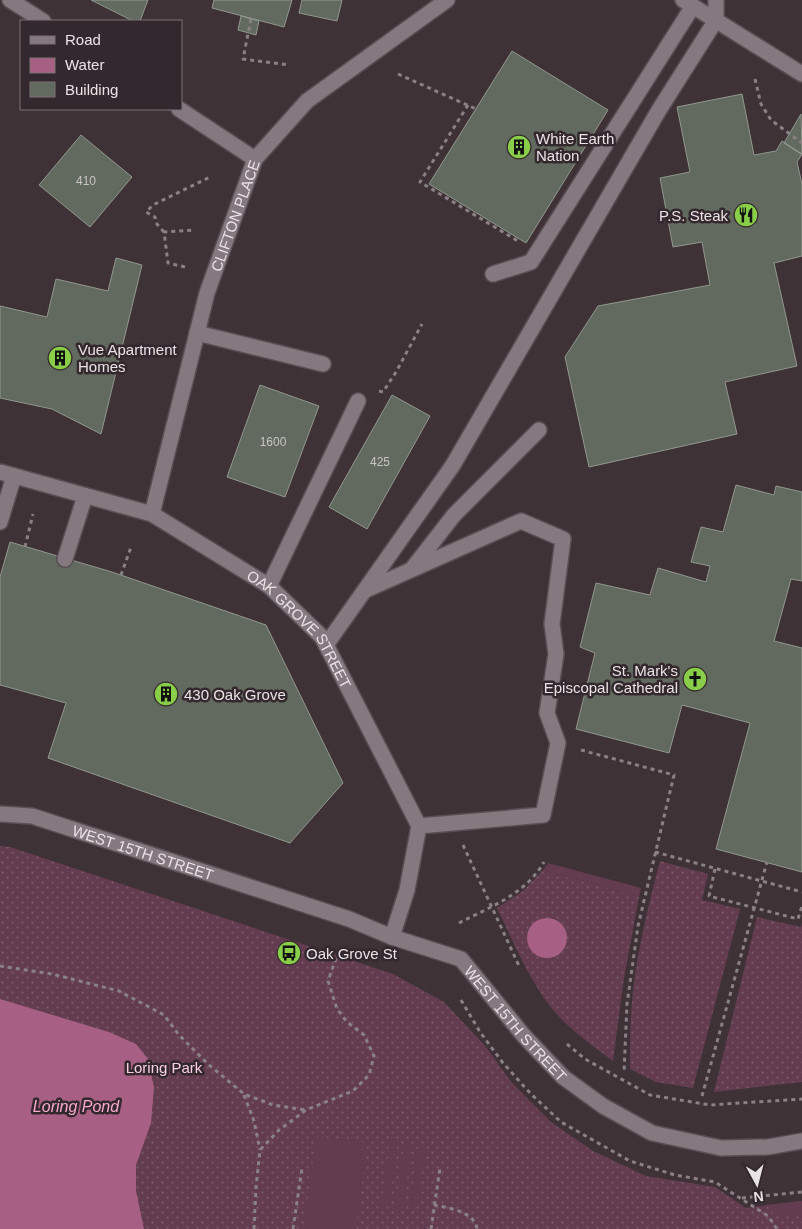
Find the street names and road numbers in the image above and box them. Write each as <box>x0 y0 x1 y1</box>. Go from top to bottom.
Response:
street label: CLIFTON PLACE <box>207 157 263 274</box>
street label: OAK GROVE STREET <box>244 566 355 691</box>
street label: WEST 15TH STREET <box>70 821 216 883</box>
street label: WEST 15TH STREET <box>461 962 571 1084</box>

